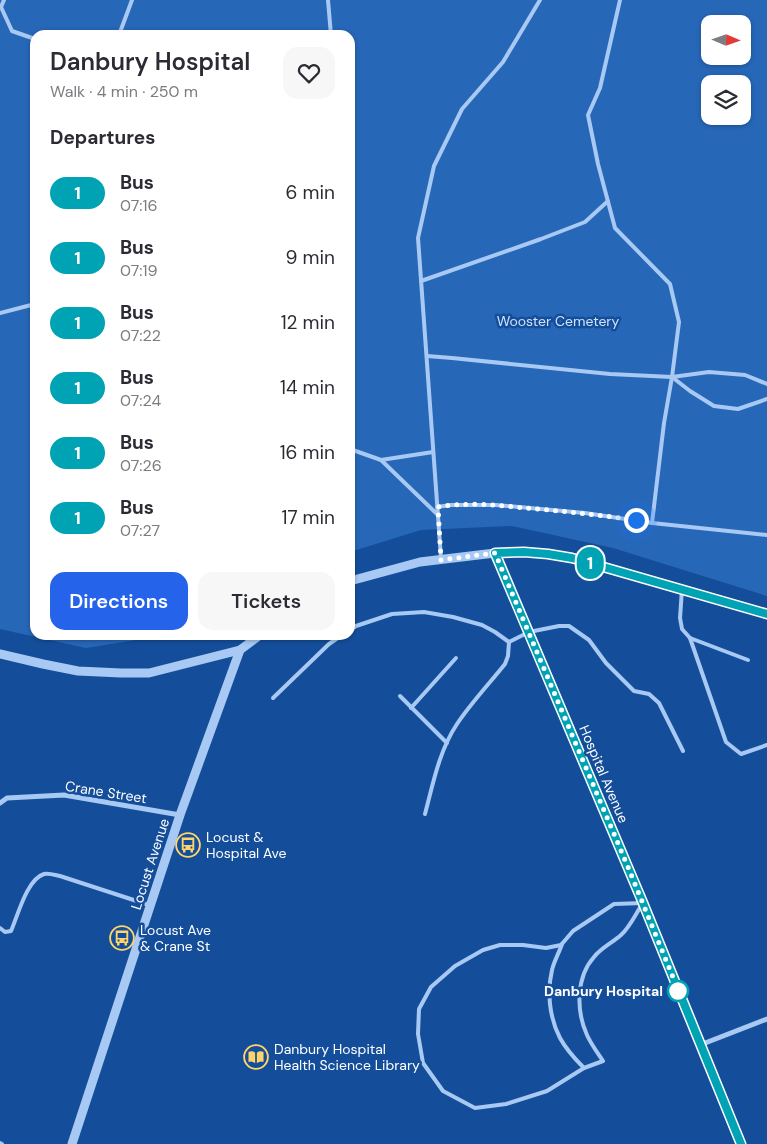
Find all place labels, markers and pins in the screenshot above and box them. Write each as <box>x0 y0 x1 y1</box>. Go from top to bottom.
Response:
place label: Locust & Hospital Ave <box>206 828 287 862</box>
bus stop icon: Locust & Hospital Ave <box>175 832 201 858</box>
place label: Locust Ave & Crane St <box>140 921 211 955</box>
bus stop icon: Locust Ave & Crane St <box>109 925 135 951</box>
marker: Danbury Hospital <box>667 980 689 1002</box>
place label: Danbury Hospital <box>544 982 663 1000</box>
place label: Danbury Hospital Health Science Library <box>274 1040 420 1074</box>
library icon: Danbury Hospital Health Science Library <box>243 1044 269 1070</box>

